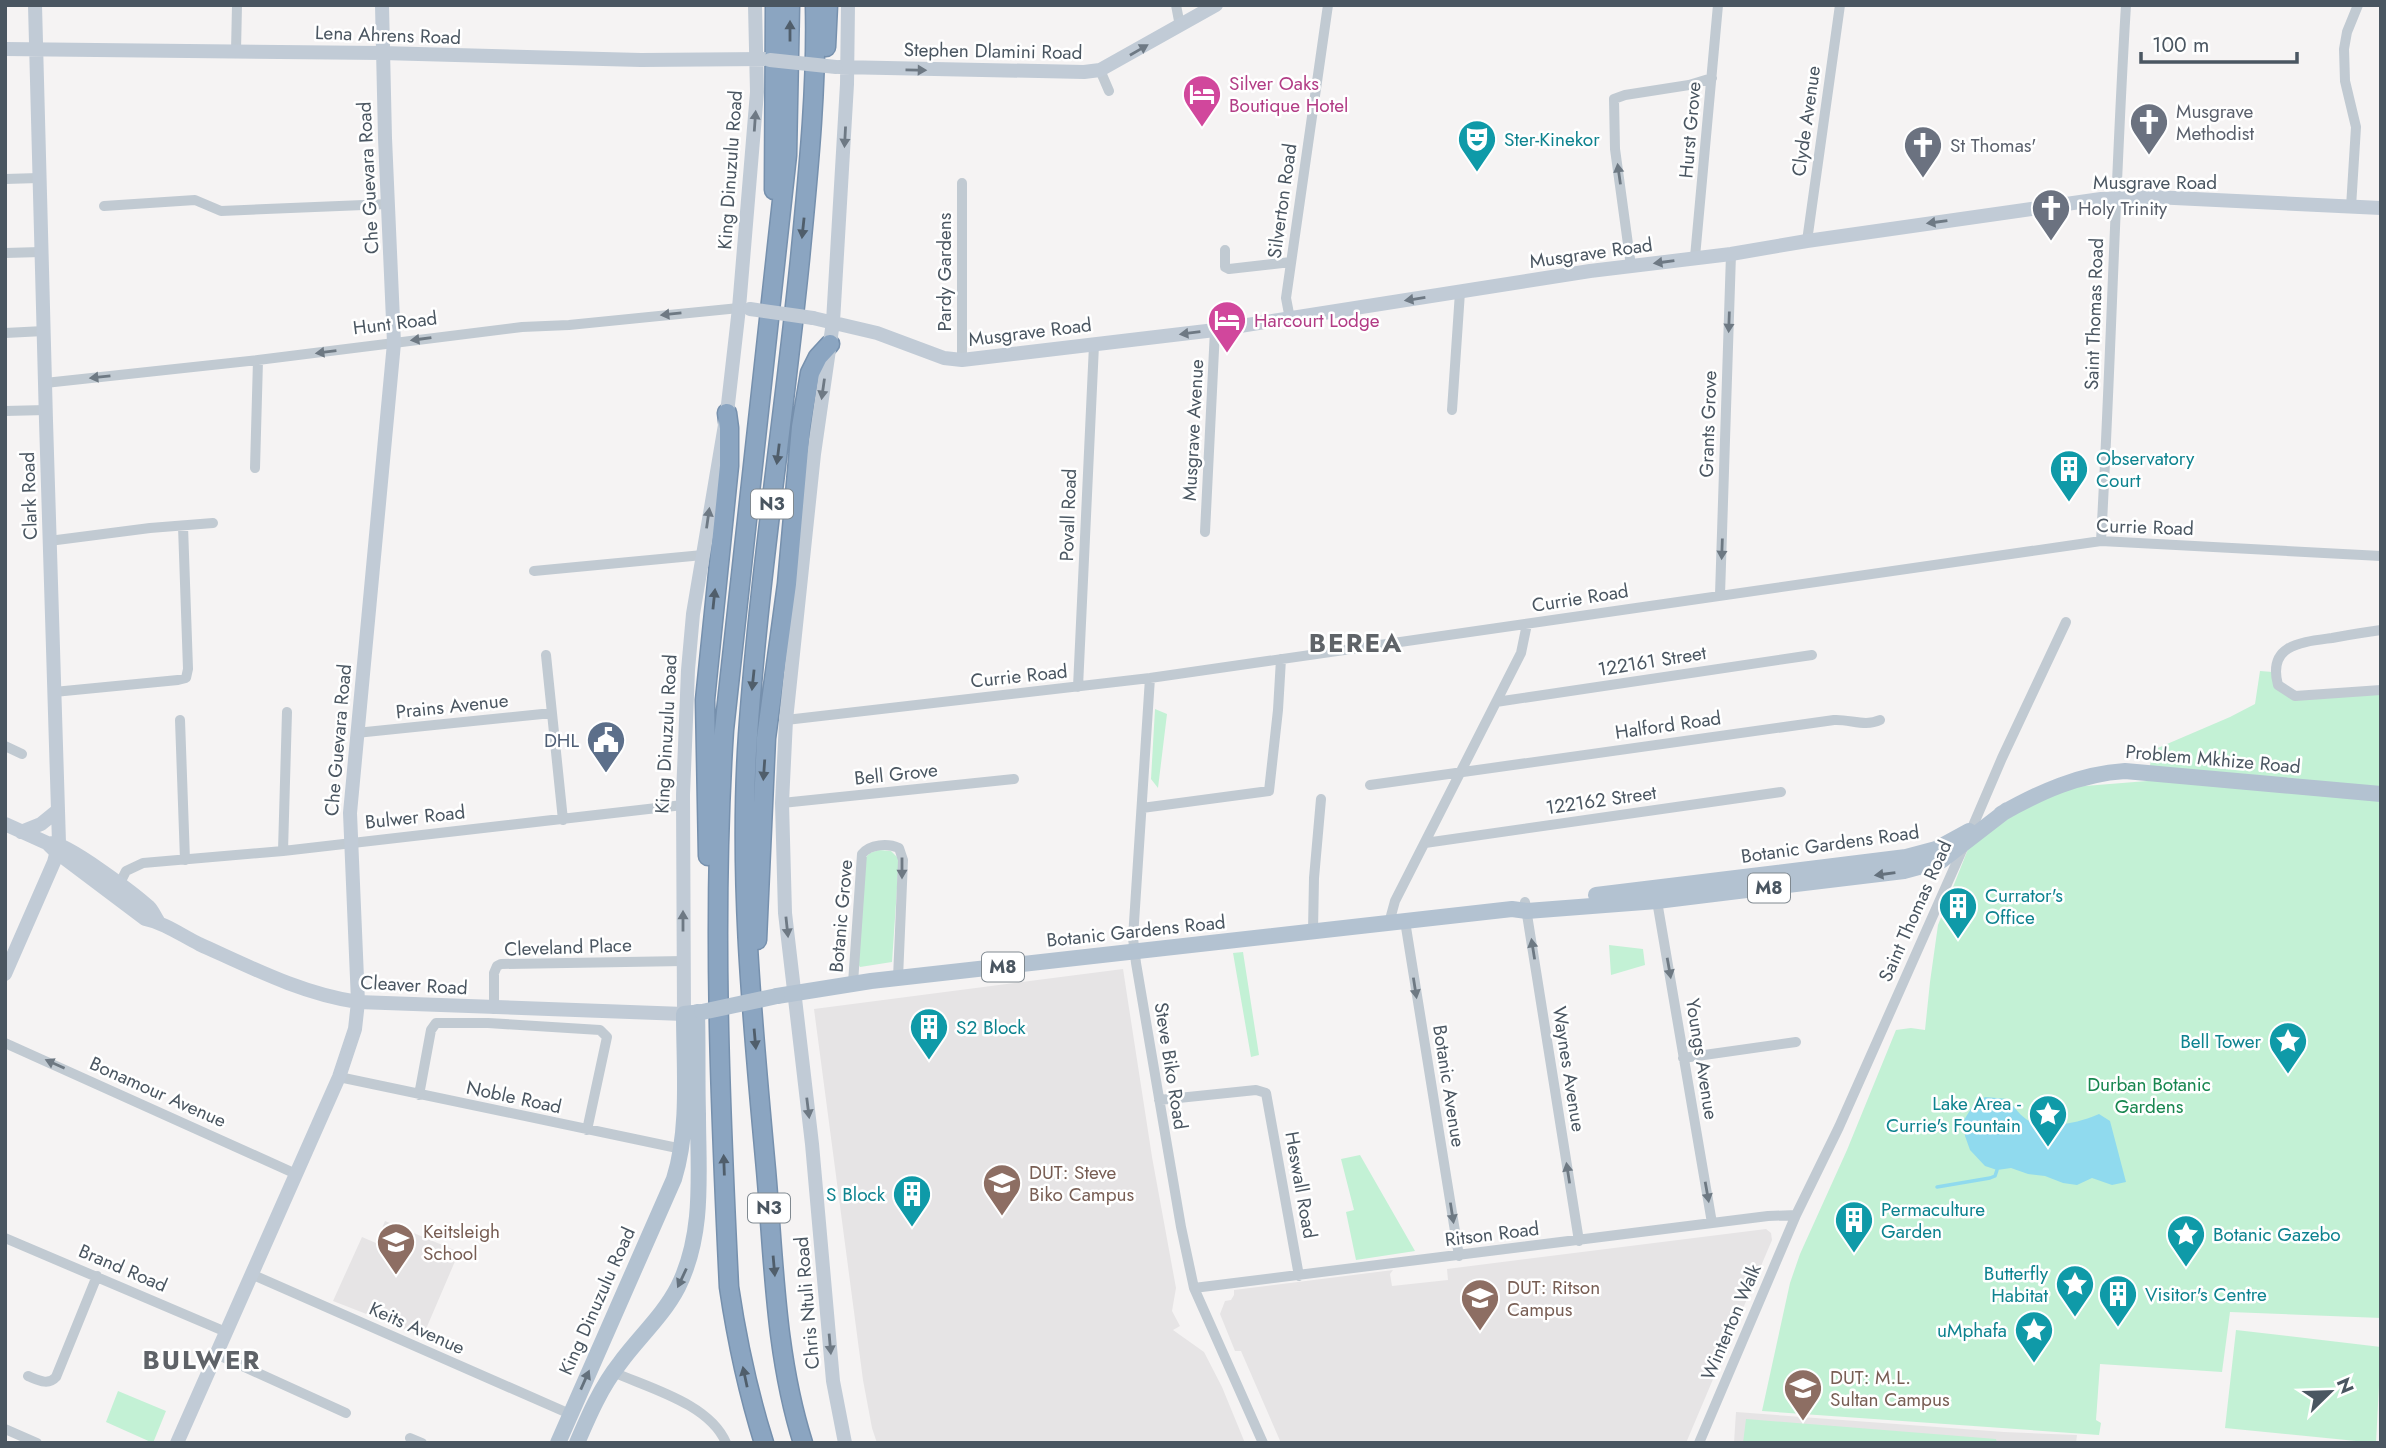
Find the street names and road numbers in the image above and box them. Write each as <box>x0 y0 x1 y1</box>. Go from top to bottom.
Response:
street label: Lena Ahrens Road <box>315 19 461 51</box>
street label: Stephen Dlamini Road <box>903 36 1083 66</box>
street label: Clyde Avenue <box>1785 64 1827 178</box>
street label: Hurst Grove <box>1672 80 1708 179</box>
street label: King Dinuzulu Road <box>711 89 749 251</box>
street label: Che Guevara Road <box>351 101 385 255</box>
street label: Silverton Road <box>1261 142 1303 260</box>
street label: Musgrave Road <box>2093 169 2217 196</box>
street label: Pardy Gardens <box>931 212 958 332</box>
street label: Musgrave Road <box>1528 231 1654 275</box>
street label: Saint Thomas Road <box>2078 237 2110 391</box>
street label: Hunt Road <box>351 304 439 342</box>
street label: Musgrave Road <box>967 311 1093 353</box>
street label: Musgrave Avenue <box>1176 358 1210 502</box>
street label: Grants Grove <box>1693 370 1723 478</box>
street label: Clark Road <box>14 452 44 540</box>
street label: Povall Road <box>1053 468 1083 562</box>
road number: N3 <box>751 490 793 518</box>
street label: Currie Road <box>2096 512 2194 542</box>
street label: Currie Road <box>1530 577 1630 619</box>
street label: 122161 Street <box>1596 639 1708 683</box>
street label: King Dinuzulu Road <box>648 654 684 814</box>
street label: Currie Road <box>969 657 1069 695</box>
street label: Che Guevara Road <box>318 663 358 817</box>
street label: Prains Avenue <box>394 687 510 725</box>
street label: Halford Road <box>1613 704 1723 746</box>
street label: Problem Mkhize Road <box>2124 738 2302 780</box>
street label: Bell Grove <box>853 756 939 792</box>
street label: 122162 Street <box>1544 779 1659 821</box>
street label: Bulwer Road <box>364 798 466 836</box>
street label: Botanic Gardens Road <box>1739 818 1921 870</box>
street label: Saint Thomas Road <box>1872 836 1958 986</box>
street label: Botanic Grove <box>823 858 859 974</box>
road number: M8 <box>1748 874 1790 903</box>
street label: Botanic Gardens Road <box>1045 908 1227 954</box>
street label: Cleveland Place <box>504 931 632 963</box>
road number: M8 <box>982 952 1024 982</box>
street label: Cleaver Road <box>360 969 468 1001</box>
street label: Youngs Avenue <box>1679 996 1725 1122</box>
street label: Steve Biko Road <box>1148 1000 1194 1132</box>
street label: Waynes Avenue <box>1546 1004 1592 1134</box>
street label: Botanic Avenue <box>1426 1023 1472 1149</box>
street label: Bonamour Avenue <box>86 1050 231 1134</box>
street label: Noble Road <box>464 1074 564 1120</box>
street label: Heswall Road <box>1278 1129 1324 1241</box>
road number: N3 <box>748 1194 790 1223</box>
street label: Ritson Road <box>1443 1215 1541 1253</box>
street label: King Dinuzulu Road <box>552 1223 642 1379</box>
street label: Chris Ntuli Road <box>788 1236 826 1370</box>
street label: Brand Road <box>75 1237 171 1299</box>
street label: Winterton Walk <box>1694 1259 1768 1384</box>
street label: Keits Avenue <box>365 1295 469 1361</box>

